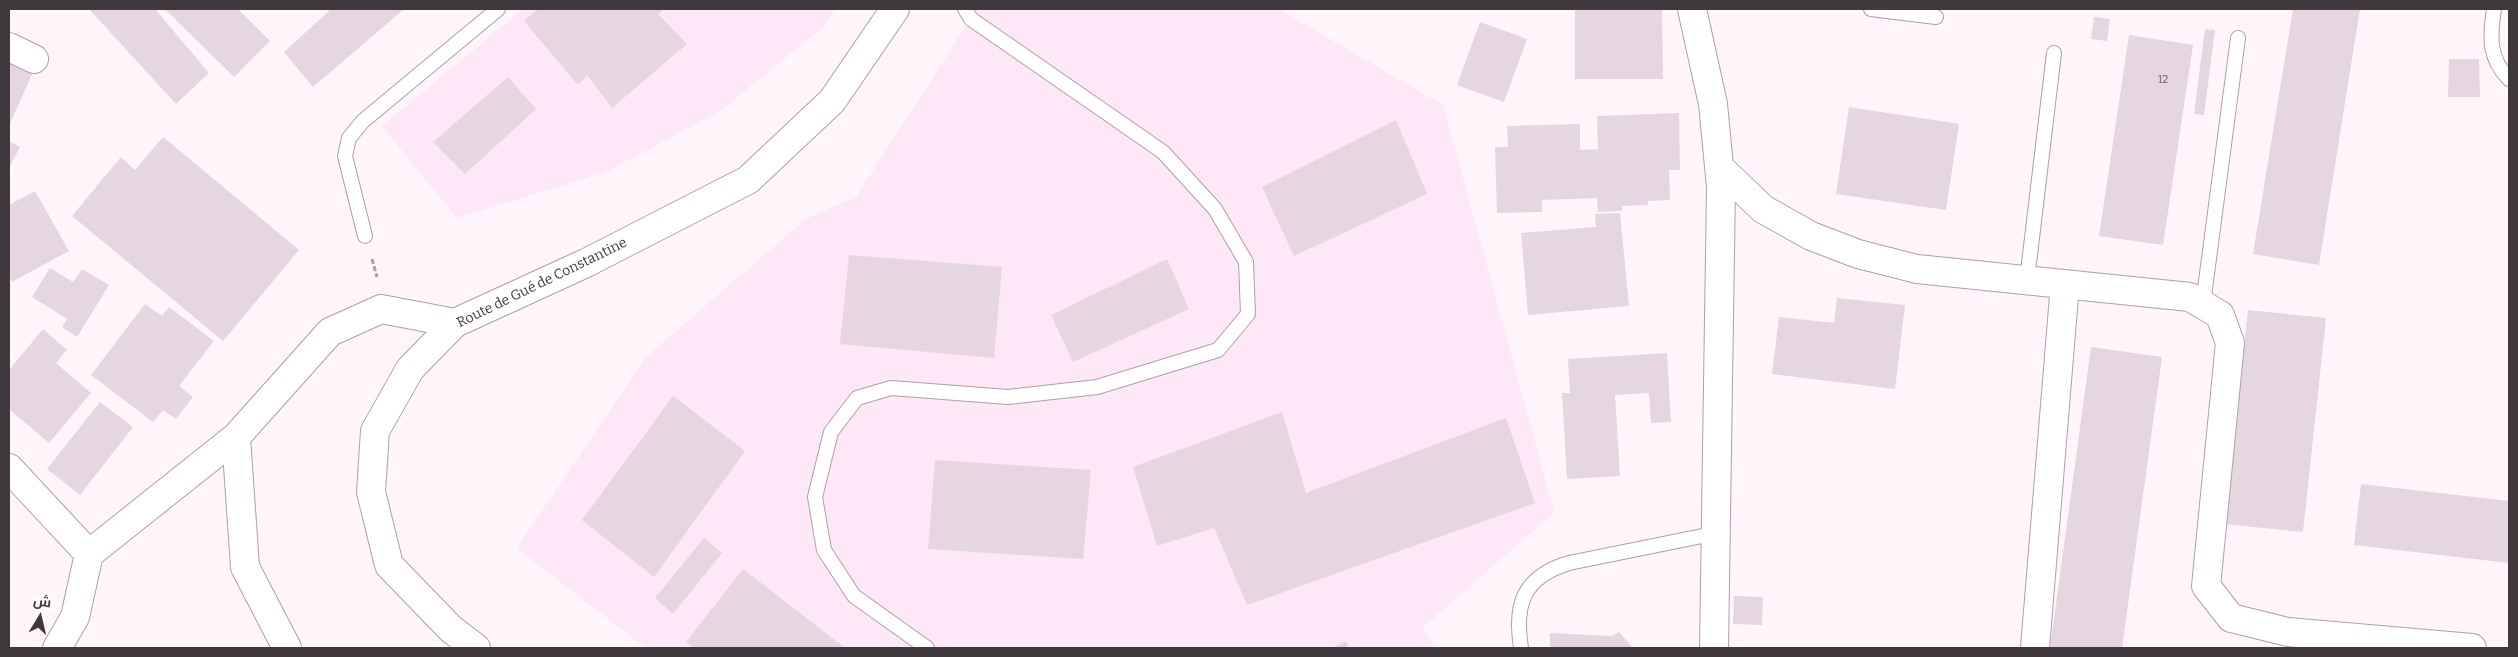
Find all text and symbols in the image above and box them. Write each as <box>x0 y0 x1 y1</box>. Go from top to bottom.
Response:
house number: 12 <box>2158 73 2168 87</box>
street label: Route de Gué de Constantine <box>454 234 630 332</box>
north arrow <box>15 592 65 642</box>
text: ش <box>32 592 53 611</box>

